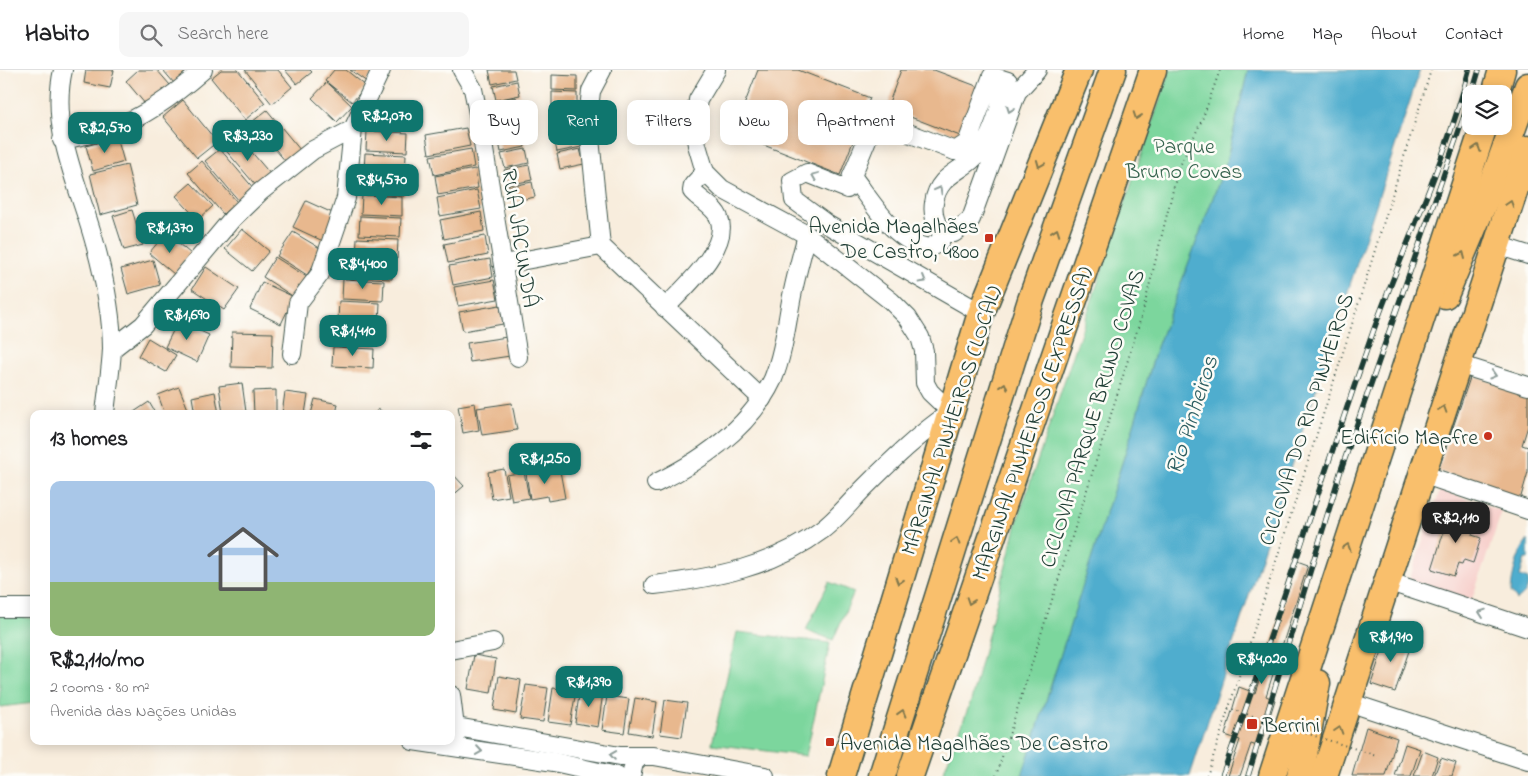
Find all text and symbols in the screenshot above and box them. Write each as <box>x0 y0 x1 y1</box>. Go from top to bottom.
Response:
search box <box>119 12 469 57</box>
text: Habito <box>25 17 89 52</box>
icon: search <box>137 21 165 49</box>
text: Search here <box>177 21 268 48</box>
text: Home <box>1243 22 1284 48</box>
text: Map <box>1312 22 1343 48</box>
text: About <box>1371 22 1417 48</box>
text: Contact <box>1445 22 1503 48</box>
map controls <box>1462 85 1512 135</box>
button: layers <box>1462 85 1512 135</box>
pin: R$2,070 <box>341 100 433 142</box>
chip: Buy <box>470 100 538 145</box>
chip: Rent <box>548 100 617 145</box>
chip: Filters <box>627 100 710 145</box>
chip: New <box>720 100 788 145</box>
chip: Apartment <box>798 100 913 145</box>
text: R$2,070 <box>362 104 412 128</box>
one-way arrow <box>1006 105 1016 113</box>
one-way arrow <box>1133 111 1143 120</box>
pin: R$2,570 <box>59 112 151 154</box>
text: R$2,570 <box>79 116 131 140</box>
pin: R$3,230 <box>202 119 294 162</box>
text: R$3,230 <box>223 124 273 148</box>
park label: Parque Bruno Covas <box>1124 132 1243 189</box>
one-way arrow <box>1471 145 1481 153</box>
one-way arrow <box>1036 159 1047 168</box>
pin: R$4,570 <box>336 164 428 206</box>
street label: RUA JACUNDÁ <box>491 167 545 310</box>
text: R$4,570 <box>357 168 407 192</box>
one-way arrow <box>811 172 820 183</box>
one-way arrow <box>932 186 942 195</box>
one-way arrow <box>1504 201 1514 209</box>
pin: R$1,370 <box>124 212 216 254</box>
place label: Avenida Magalhães De Castro, 4800 <box>809 212 979 269</box>
text: R$1,370 <box>147 216 193 240</box>
one-way arrow <box>1050 228 1060 236</box>
marker: Avenida Magalhães De Castro, 4800 <box>983 232 995 244</box>
pin: R$4,400 <box>317 248 409 290</box>
one-way arrow <box>1456 251 1467 260</box>
text: R$4,400 <box>339 252 387 276</box>
street label: MARGINAL PINHEIROS (EXPRESSA) <box>965 263 1103 585</box>
street label: CICLOVIA PARQUE BRUNO COVAS <box>1033 266 1155 572</box>
one-way arrow <box>918 274 927 284</box>
street label: MARGINAL PINHEIROS (LOCAL) <box>894 282 1012 560</box>
street label: CICLOVIA DO RIO PINHEIROS <box>1252 290 1364 550</box>
pin: R$1,690 <box>141 298 233 341</box>
text: R$1,690 <box>164 303 210 327</box>
pin: R$1,410 <box>307 314 399 357</box>
text: R$1,410 <box>331 319 375 343</box>
water label: Rio Pinheiros <box>1158 351 1229 480</box>
one-way arrow <box>1488 370 1497 380</box>
one-way arrow <box>999 382 1009 391</box>
one-way arrow <box>1438 405 1448 413</box>
place label: Edifício Mapfre <box>1340 423 1478 455</box>
text: 13 homes <box>50 425 128 455</box>
icon: filters <box>407 426 435 454</box>
marker: Edifício Mapfre <box>1482 430 1494 442</box>
pin: R$1,250 <box>499 442 591 485</box>
text: R$1,250 <box>520 447 570 471</box>
pin: R$2,110 <box>1410 502 1502 544</box>
text: R$2,110 <box>1433 506 1479 530</box>
icon: home <box>198 514 288 604</box>
one-way arrow <box>950 537 960 546</box>
one-way arrow <box>1342 544 1352 552</box>
one-way arrow <box>895 576 905 585</box>
one-way arrow <box>966 596 976 604</box>
one-way arrow <box>1478 609 1487 619</box>
pin: R$1,910 <box>1345 620 1437 663</box>
text: R$1,910 <box>1369 625 1413 649</box>
pin: R$4,020 <box>1216 642 1308 685</box>
text: R$2,110/mo <box>50 646 145 676</box>
text: R$4,020 <box>1237 647 1287 671</box>
pin: R$1,390 <box>543 666 635 708</box>
text: R$1,390 <box>567 670 611 694</box>
text: 2 rooms · 80 m² <box>50 676 150 700</box>
text: Avenida das Nações Unidas <box>50 700 237 724</box>
one-way arrow <box>897 709 907 717</box>
place label: Berrini <box>1262 711 1320 743</box>
marker: Berrini <box>1245 717 1259 731</box>
one-way arrow <box>1333 726 1343 734</box>
place label: Avenida Magalhães De Castro <box>840 729 1108 762</box>
marker: Avenida Magalhães De Castro <box>824 736 836 748</box>
one-way arrow <box>475 745 483 756</box>
one-way arrow <box>609 750 617 760</box>

